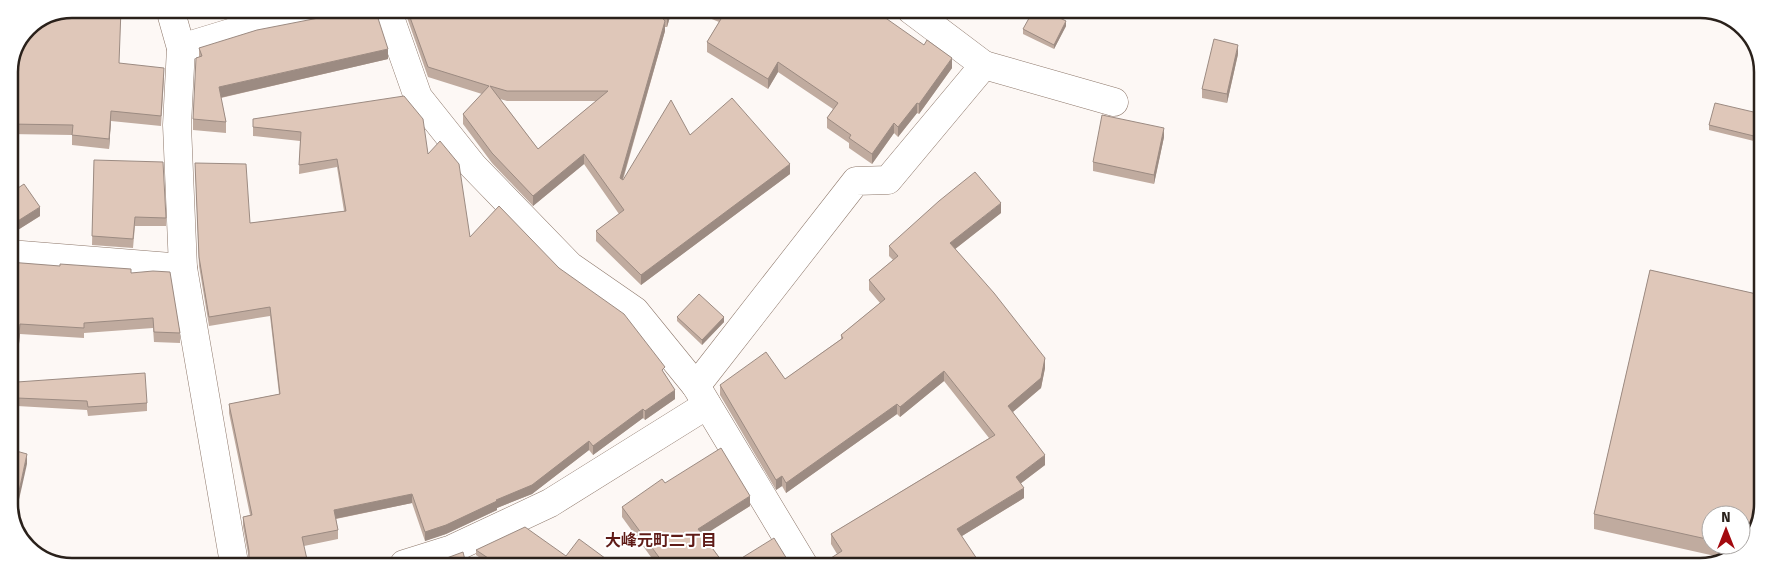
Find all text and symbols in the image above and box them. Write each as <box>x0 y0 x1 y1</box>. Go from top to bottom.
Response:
north arrow <box>1701 505 1751 555</box>
text: N <box>1721 509 1731 526</box>
district label: 大峰元町二丁目 <box>605 531 717 550</box>

